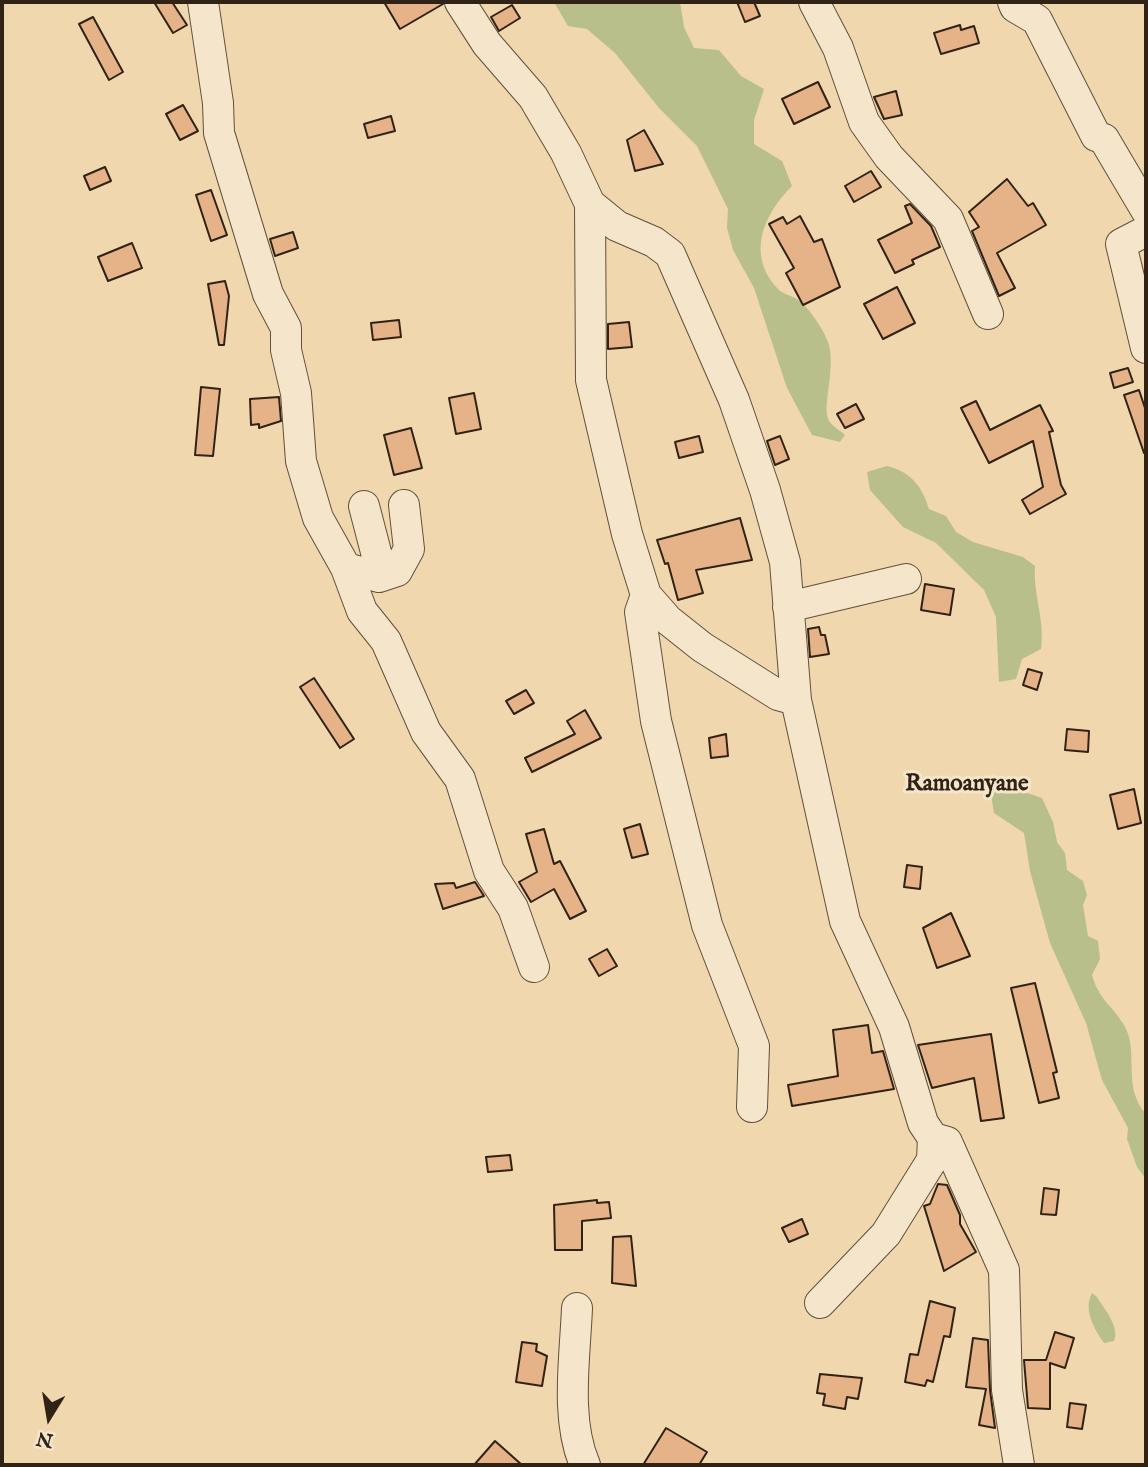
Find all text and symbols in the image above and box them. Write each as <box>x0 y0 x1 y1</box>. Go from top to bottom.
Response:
district label: Ramoanyane <box>905 771 1029 799</box>
north arrow <box>14 1383 84 1453</box>
text: N <box>35 1425 55 1452</box>

